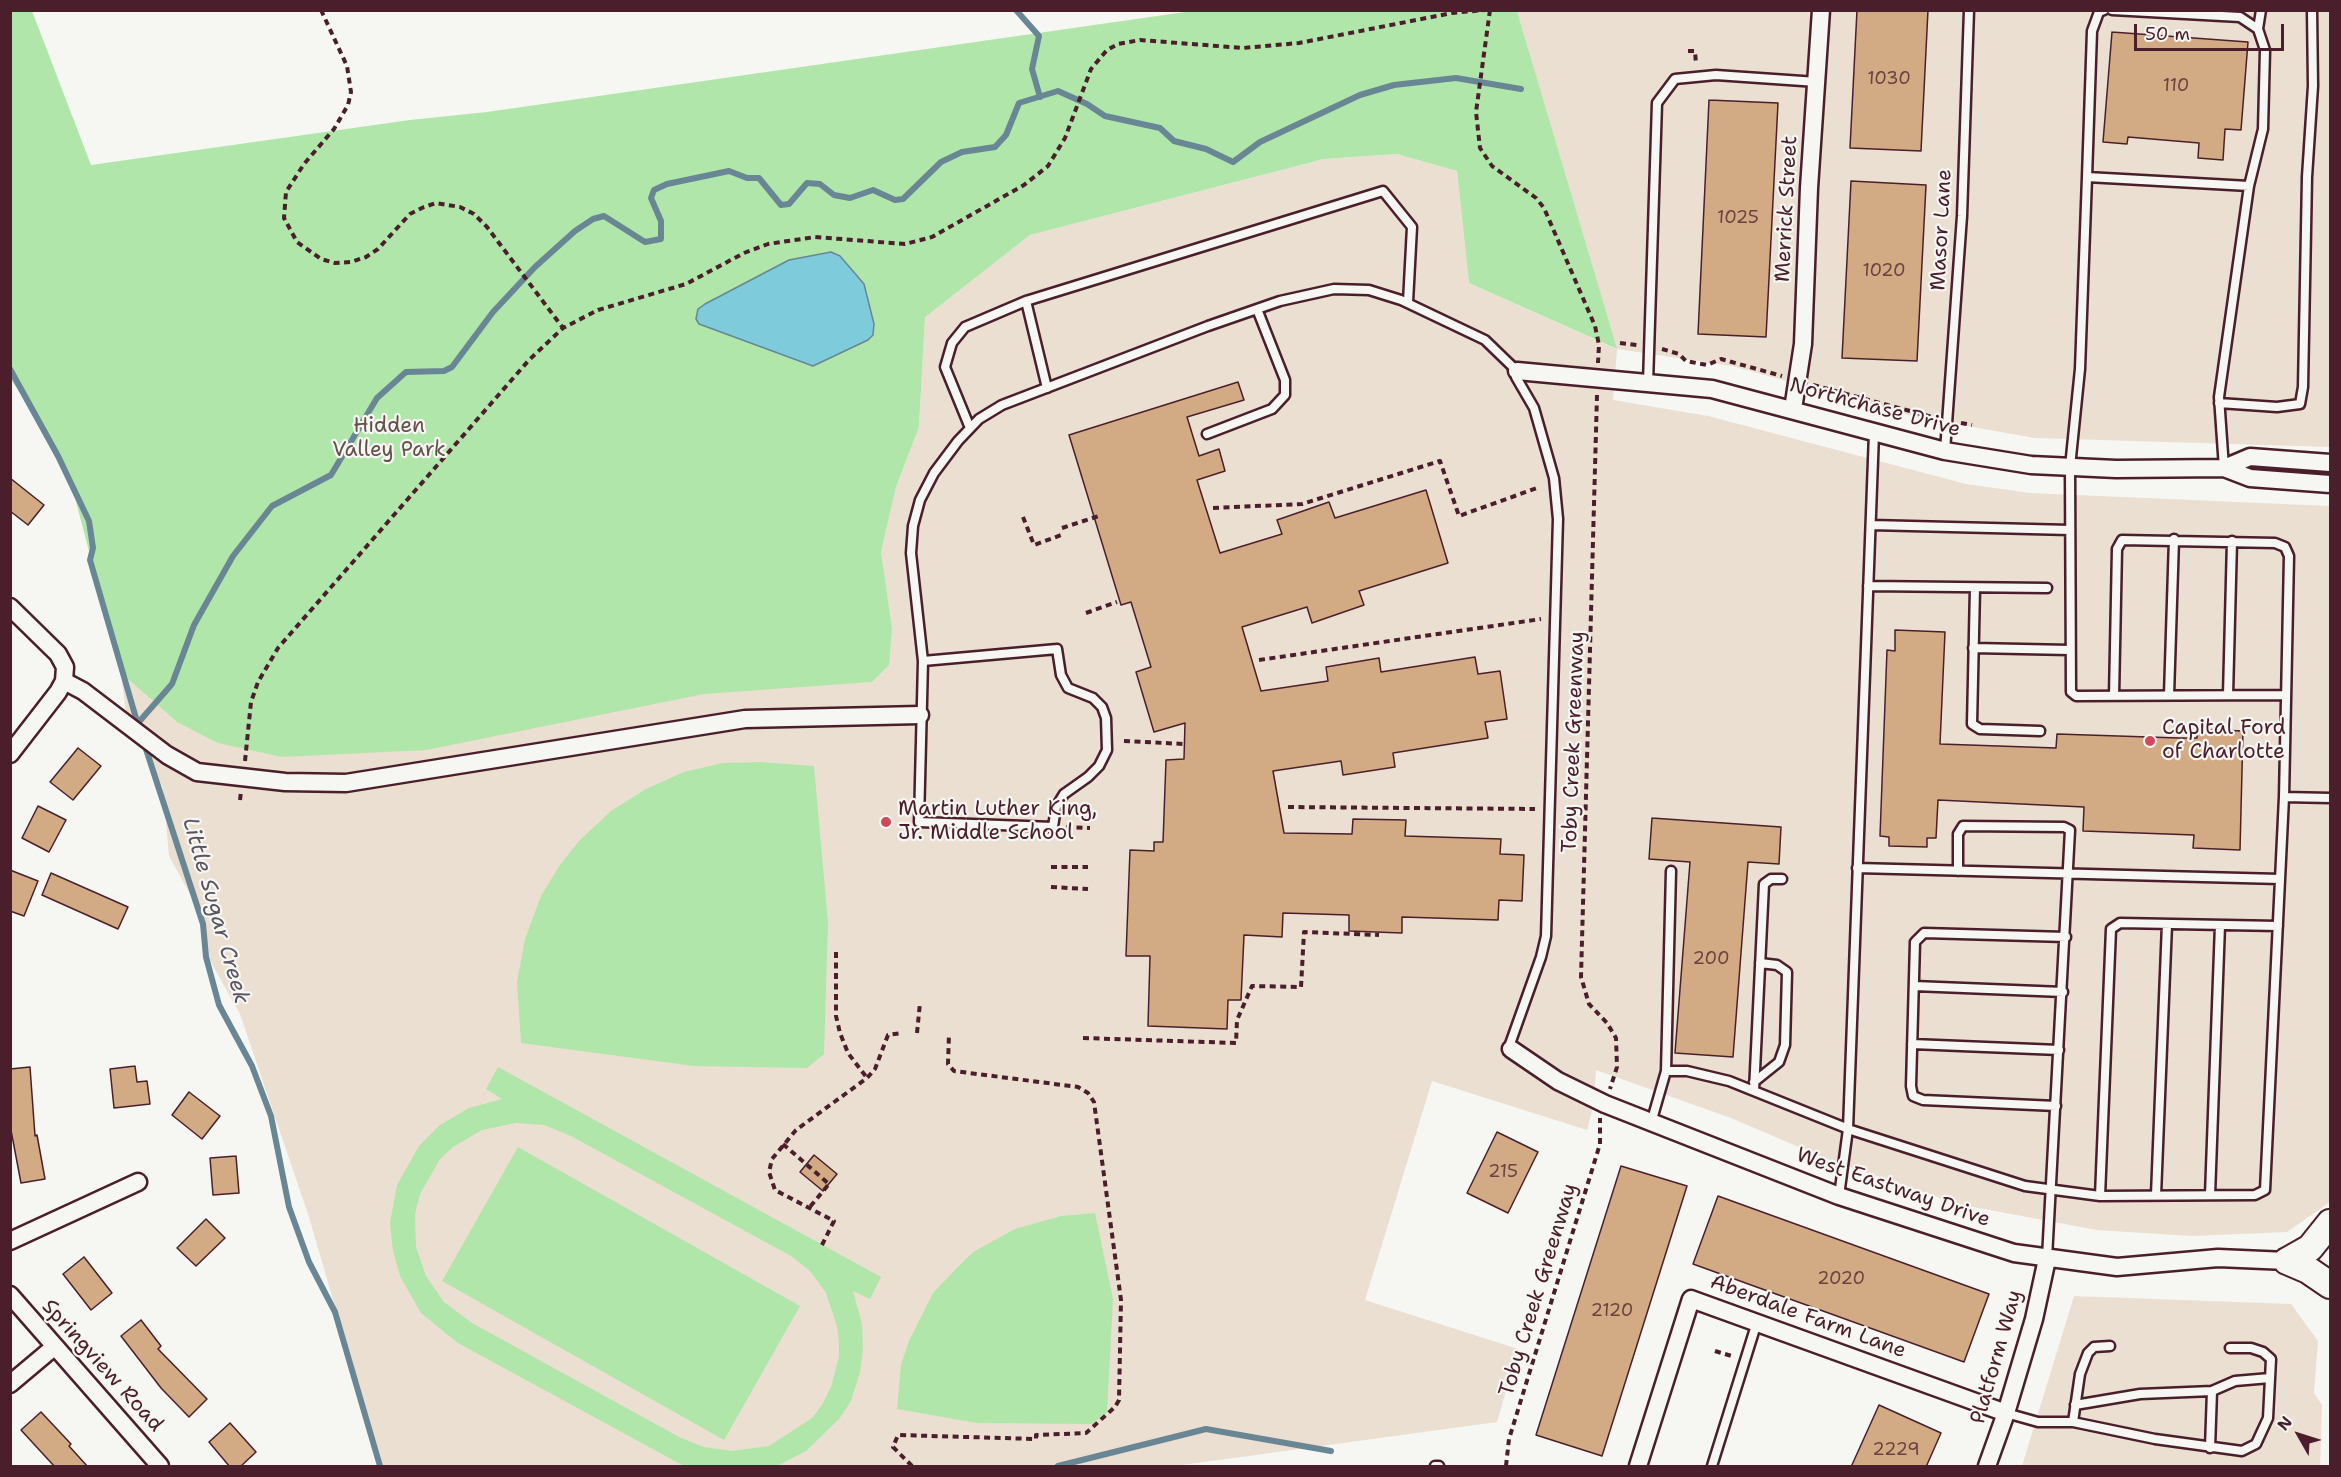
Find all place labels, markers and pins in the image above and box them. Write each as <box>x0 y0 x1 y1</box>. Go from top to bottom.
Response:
place label: Capital Ford of Charlotte <box>2162 716 2286 766</box>
marker: Capital Ford of Charlotte <box>2143 734 2157 748</box>
place label: Martin Luther King, Jr. Middle School <box>898 797 1097 847</box>
marker: Martin Luther King, Jr. Middle School <box>879 815 893 829</box>

